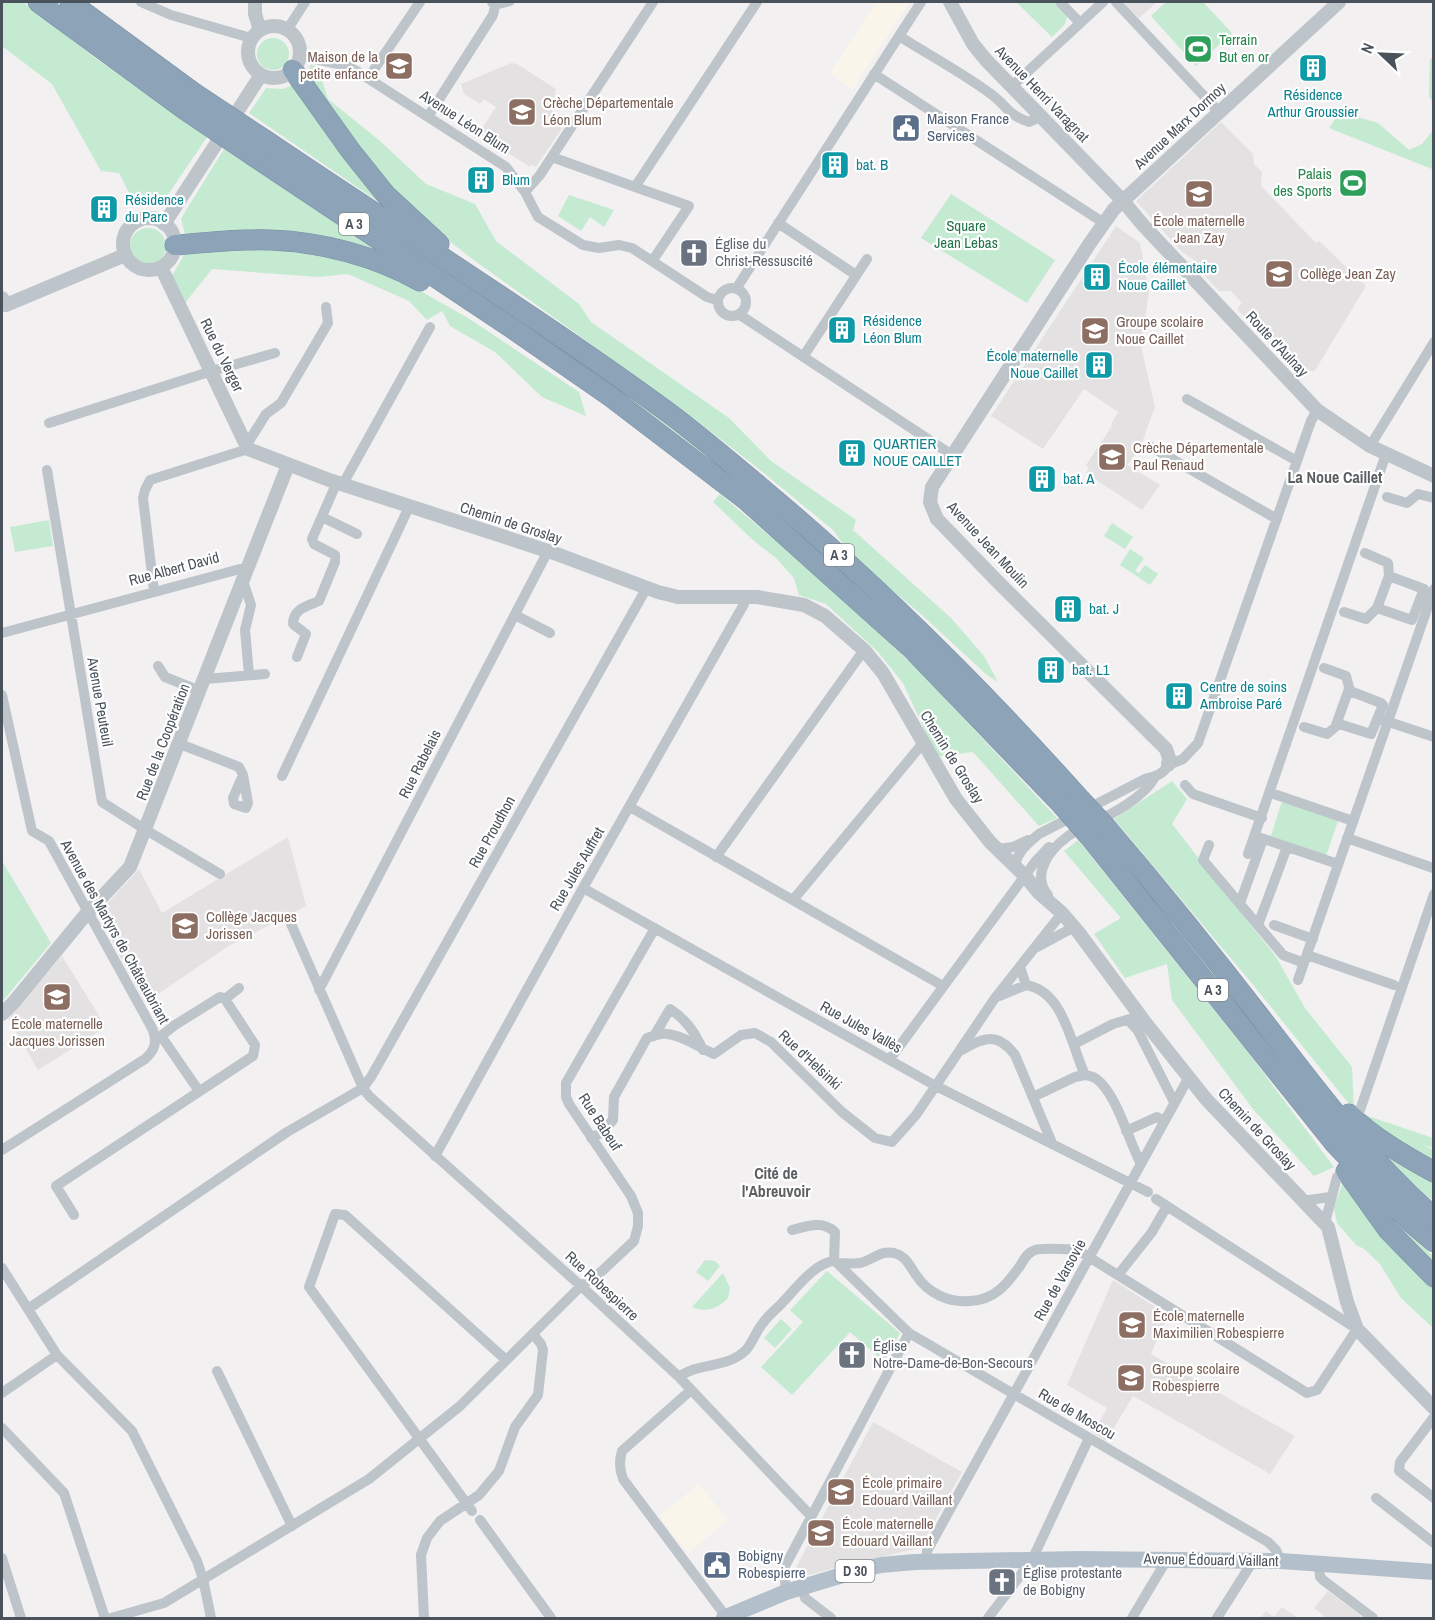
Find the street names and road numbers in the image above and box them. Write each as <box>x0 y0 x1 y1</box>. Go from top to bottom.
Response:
street label: Avenue Henri Varagnat <box>990 40 1095 147</box>
street label: Avenue Marx Dormoy <box>1128 77 1231 174</box>
street label: Avenue Léon Blum <box>415 84 514 159</box>
road number: A 3 <box>339 213 369 235</box>
street label: Route d'Aulnay <box>1241 306 1314 382</box>
street label: Rue du Verger <box>196 315 249 395</box>
street label: Chemin de Groslay <box>458 496 566 549</box>
street label: Avenue Jean Moulin <box>942 496 1034 593</box>
road number: A 3 <box>824 544 854 566</box>
street label: Rue Albert David <box>126 546 222 591</box>
street label: Avenue Peuteuil <box>82 655 119 748</box>
street label: Rue de la Coopération <box>131 680 195 803</box>
street label: Chemin de Groslay <box>915 706 990 808</box>
street label: Rue Rabelais <box>393 726 446 802</box>
street label: Rue Proudhon <box>463 792 520 872</box>
street label: Rue Jules Auffret <box>544 823 609 914</box>
street label: Avenue des Martyrs de Châteaubriant <box>55 835 175 1028</box>
road number: A 3 <box>1198 979 1228 1001</box>
street label: Rue Jules Vallès <box>816 995 906 1058</box>
street label: Rue d'Helsinki <box>774 1025 847 1094</box>
street label: Chemin de Groslay <box>1214 1083 1302 1175</box>
street label: Rue Babeuf <box>574 1089 627 1155</box>
street label: Rue de Varsovie <box>1028 1235 1091 1325</box>
street label: Rue Robespierre <box>561 1246 644 1325</box>
street label: Rue de Moscou <box>1035 1383 1120 1444</box>
street label: Avenue Édouard Vaillant <box>1142 1548 1279 1571</box>
road number: D 30 <box>836 1560 874 1582</box>

